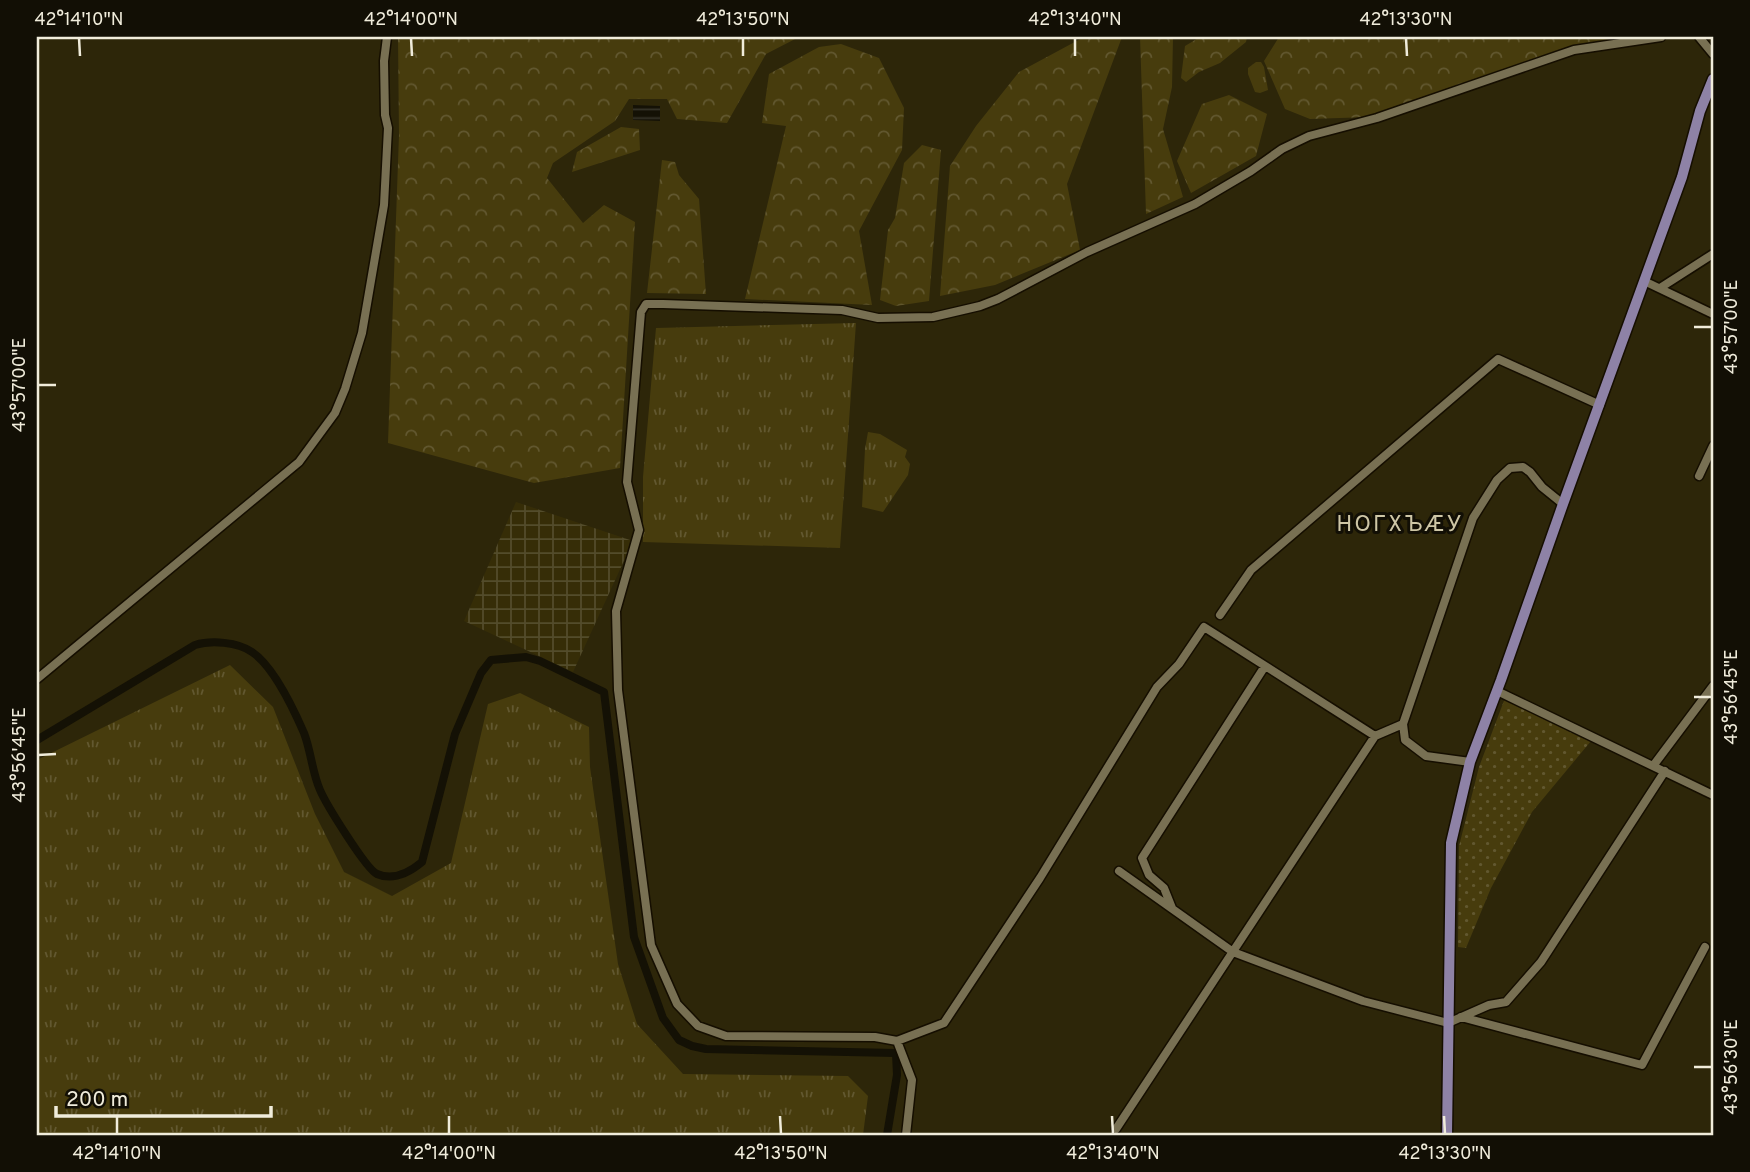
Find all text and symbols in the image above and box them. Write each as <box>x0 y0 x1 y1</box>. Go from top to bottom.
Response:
text: 42°14'10"N <box>34 9 124 32</box>
text: 42°14'00"N <box>364 9 458 32</box>
text: 42°13'50"N <box>696 9 790 32</box>
text: 42°13'40"N <box>1028 9 1122 32</box>
text: 42°13'30"N <box>1359 9 1453 32</box>
text: 43°57'00"E <box>1721 280 1744 374</box>
text: 43°57'00"E <box>9 338 32 432</box>
district label: НОГХЪÆУ <box>1336 511 1464 540</box>
text: 43°56'45"E <box>1721 649 1744 745</box>
text: 43°56'45"E <box>9 707 32 803</box>
text: 43°56'30"E <box>1721 1019 1744 1115</box>
scale bar <box>56 1074 271 1118</box>
text: 200 m <box>66 1087 128 1114</box>
text: 42°14'10"N <box>72 1143 162 1166</box>
text: 42°14'00"N <box>402 1143 496 1166</box>
text: 42°13'50"N <box>734 1143 828 1166</box>
text: 42°13'40"N <box>1066 1143 1160 1166</box>
text: 42°13'30"N <box>1398 1143 1492 1166</box>

